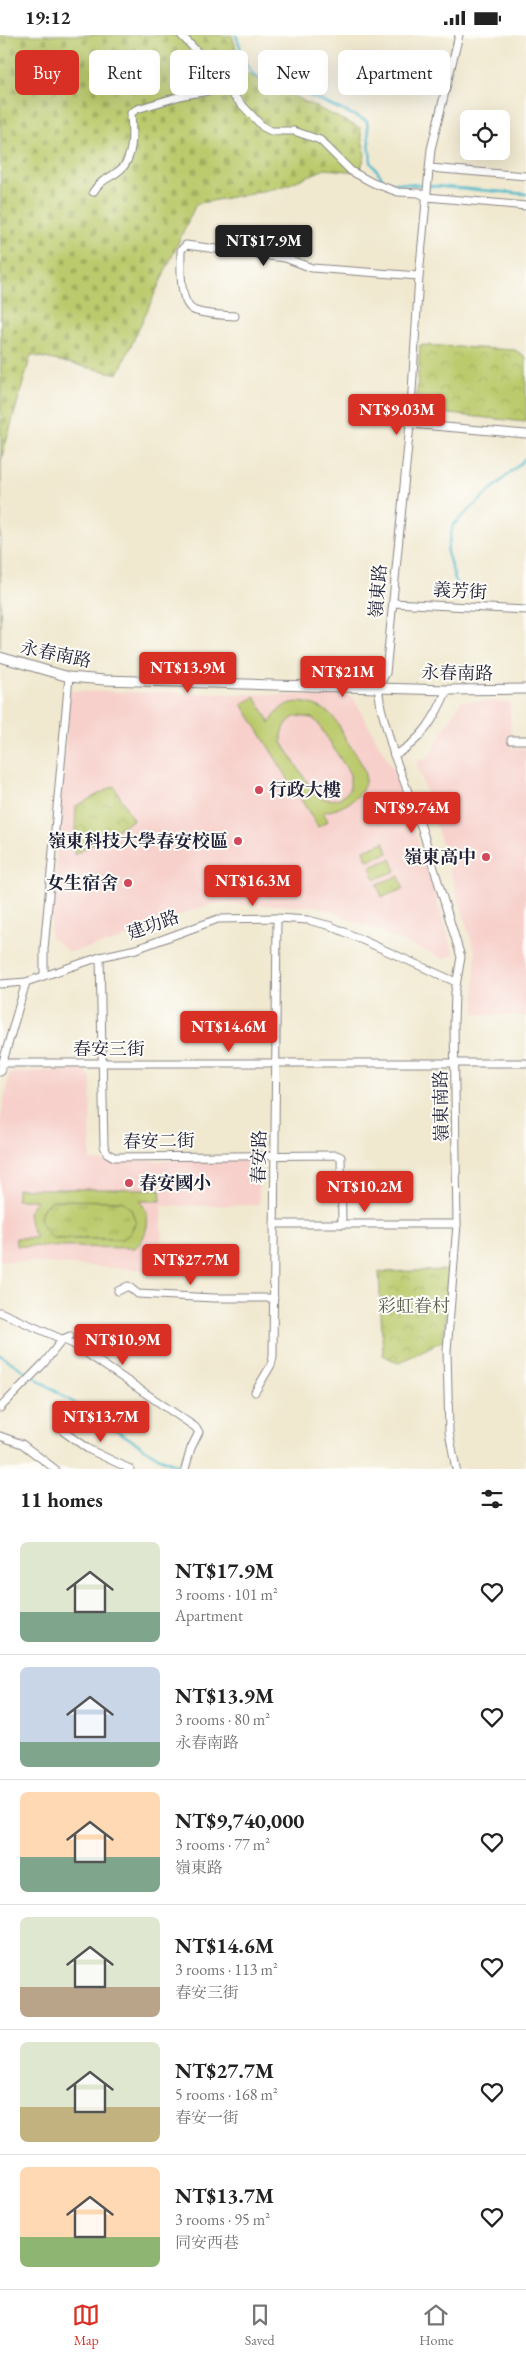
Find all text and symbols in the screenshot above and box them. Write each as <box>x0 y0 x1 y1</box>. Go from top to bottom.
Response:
text: 19:12 <box>25 5 71 30</box>
chip: Buy <box>15 50 79 95</box>
chip: Rent <box>89 50 160 95</box>
chip: Filters <box>170 50 248 95</box>
chip: New <box>258 50 328 95</box>
chip: Apartment <box>338 50 450 95</box>
map controls <box>460 110 510 160</box>
button: locate <box>460 110 510 160</box>
pin: NT$17.9M <box>212 225 316 267</box>
text: NT$17.9M <box>226 230 302 251</box>
pin: NT$9.03M <box>345 393 449 436</box>
text: NT$9.03M <box>359 399 435 420</box>
street label: 嶺東路 <box>364 563 391 619</box>
street label: 義芳街 <box>432 578 488 603</box>
street label: 永春南路 <box>18 635 94 672</box>
pin: NT$13.9M <box>136 651 240 694</box>
pin: NT$21M <box>302 655 384 698</box>
text: NT$13.9M <box>150 657 226 678</box>
street label: 永春南路 <box>421 660 493 685</box>
text: NT$21M <box>311 661 375 682</box>
place label: 行政大樓 <box>269 778 341 801</box>
marker: 行政大樓 <box>253 784 265 796</box>
pin: NT$9.74M <box>360 791 464 834</box>
text: NT$9.74M <box>374 797 450 818</box>
place label: 嶺東科技大學春安校區 <box>48 829 228 852</box>
marker: 嶺東科技大學春安校區 <box>232 835 244 847</box>
place label: 嶺東高中 <box>404 845 476 868</box>
marker: 嶺東高中 <box>480 851 492 863</box>
pin: NT$16.3M <box>201 865 305 907</box>
text: NT$16.3M <box>215 870 291 891</box>
place label: 女生宿舍 <box>46 871 118 894</box>
marker: 女生宿舍 <box>122 877 134 889</box>
street label: 建功路 <box>124 904 182 945</box>
pin: NT$14.6M <box>177 1011 281 1053</box>
text: NT$14.6M <box>191 1016 267 1037</box>
street label: 春安三街 <box>73 1037 145 1060</box>
street label: 嶺東南路 <box>428 1070 453 1142</box>
street label: 春安二街 <box>123 1128 195 1153</box>
street label: 春安路 <box>247 1130 270 1184</box>
place label: 春安國小 <box>139 1171 211 1194</box>
pin: NT$10.2M <box>313 1171 417 1213</box>
text: NT$10.2M <box>327 1176 403 1197</box>
marker: 春安國小 <box>123 1177 135 1189</box>
pin: NT$27.7M <box>139 1243 243 1286</box>
text: NT$27.7M <box>153 1249 229 1270</box>
park label: 彩虹眷村 <box>378 1294 450 1317</box>
pin: NT$10.9M <box>71 1323 175 1366</box>
text: NT$10.9M <box>85 1329 161 1350</box>
pin: NT$13.7M <box>49 1401 153 1443</box>
text: NT$13.7M <box>63 1406 139 1427</box>
icon: filters <box>478 1485 506 1513</box>
text: 11 homes <box>20 1486 103 1513</box>
text: NT$17.9M <box>175 1557 274 1584</box>
icon: home <box>60 1562 120 1622</box>
icon: heart <box>478 1578 506 1606</box>
text: 3 rooms · 101 m² <box>175 1584 278 1605</box>
text: Apartment <box>175 1605 243 1626</box>
text: NT$13.9M <box>175 1682 274 1709</box>
icon: home <box>60 1687 120 1747</box>
icon: heart <box>478 1703 506 1731</box>
text: 3 rooms · 80 m² <box>175 1709 270 1730</box>
text: 永春南路 <box>175 1732 239 1753</box>
text: NT$9,740,000 <box>175 1807 304 1834</box>
icon: home <box>60 1812 120 1872</box>
icon: heart <box>478 1828 506 1856</box>
text: 3 rooms · 77 m² <box>175 1834 270 1855</box>
text: 嶺東路 <box>175 1857 223 1878</box>
text: NT$14.6M <box>175 1932 274 1959</box>
icon: home <box>60 1937 120 1997</box>
icon: heart <box>478 1953 506 1981</box>
text: 3 rooms · 113 m² <box>175 1959 278 1980</box>
text: 春安三街 <box>175 1982 239 2003</box>
text: NT$27.7M <box>175 2057 274 2084</box>
icon: home <box>60 2062 120 2122</box>
icon: heart <box>478 2078 506 2106</box>
text: 5 rooms · 168 m² <box>175 2084 278 2105</box>
text: 春安一街 <box>175 2107 239 2128</box>
text: NT$13.7M <box>175 2182 274 2209</box>
icon: home <box>60 2187 120 2247</box>
icon: heart <box>478 2203 506 2231</box>
text: 3 rooms · 95 m² <box>175 2209 270 2230</box>
text: 同安西巷 <box>175 2232 239 2253</box>
tab: Map <box>72 2301 100 2349</box>
tab: Saved <box>245 2301 275 2349</box>
tab: Home <box>419 2301 454 2349</box>

